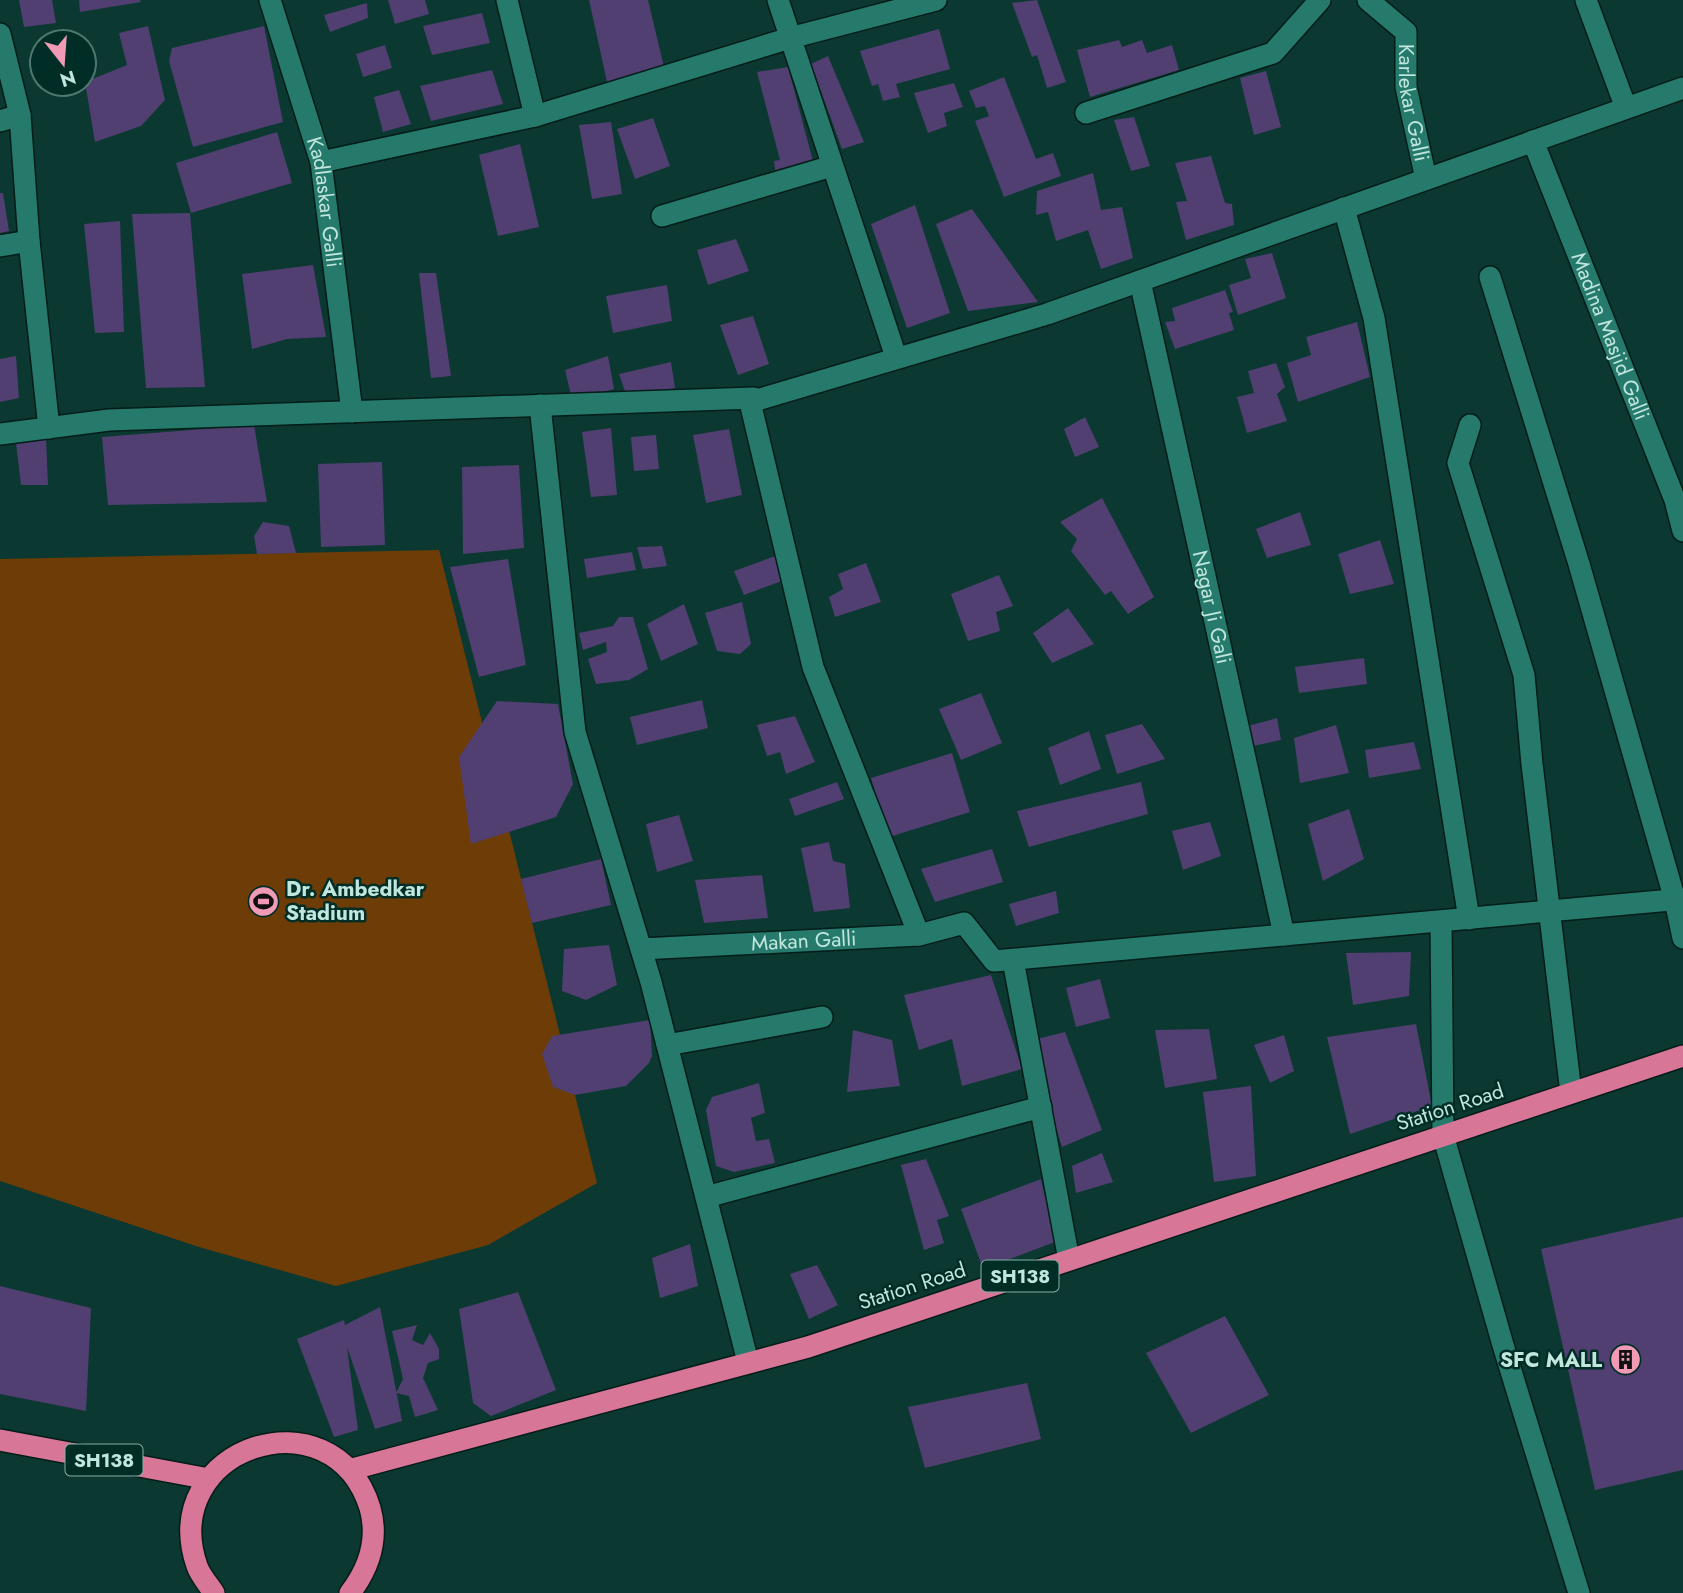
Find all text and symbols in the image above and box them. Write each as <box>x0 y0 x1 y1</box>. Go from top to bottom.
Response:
north arrow <box>28 28 98 98</box>
street label: Karlekar Galli <box>1391 44 1437 164</box>
text: N <box>57 64 79 94</box>
street label: Kadlaskar Galli <box>299 133 349 269</box>
street label: Madina Masjid Galli <box>1564 248 1657 425</box>
street label: Nagar Ji Gali <box>1185 548 1239 667</box>
place label: Dr. Ambedkar Stadium <box>286 874 425 928</box>
sports icon: Dr. Ambedkar Stadium <box>246 884 280 918</box>
street label: Makan Galli <box>750 923 857 958</box>
street label: Station Road <box>1392 1076 1508 1138</box>
street label: Station Road <box>854 1255 970 1317</box>
road number: SH138 <box>982 1260 1058 1292</box>
building icon: SFC MALL <box>1608 1343 1642 1377</box>
place label: SFC MALL <box>1500 1345 1602 1375</box>
road number: SH138 <box>66 1444 142 1476</box>

